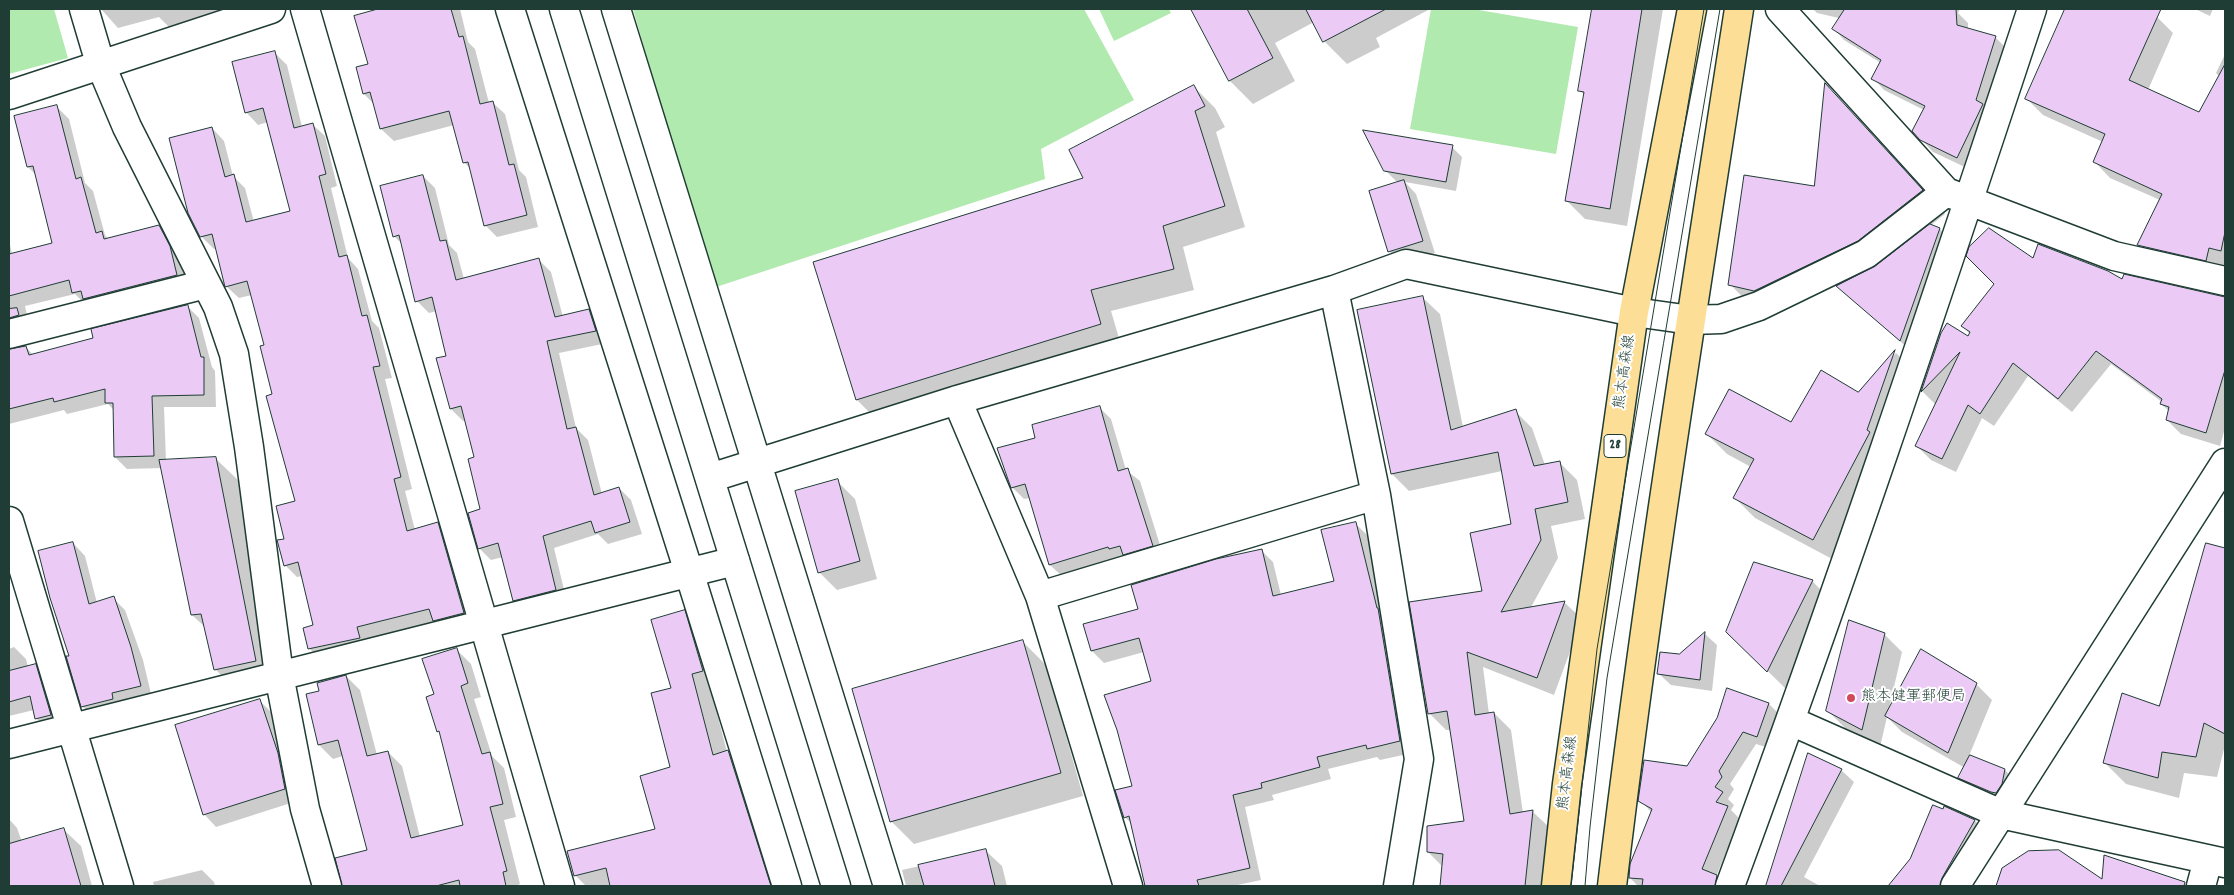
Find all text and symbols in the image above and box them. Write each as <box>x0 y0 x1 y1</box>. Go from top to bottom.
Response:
street label: 熊本高森線 <box>1612 334 1640 410</box>
road number: 28 <box>1604 434 1626 458</box>
place label: 熊本健軍郵便局 <box>1861 689 1966 707</box>
marker: 熊本健軍郵便局 <box>1845 692 1857 704</box>
street label: 熊本高森線 <box>1555 735 1583 811</box>

